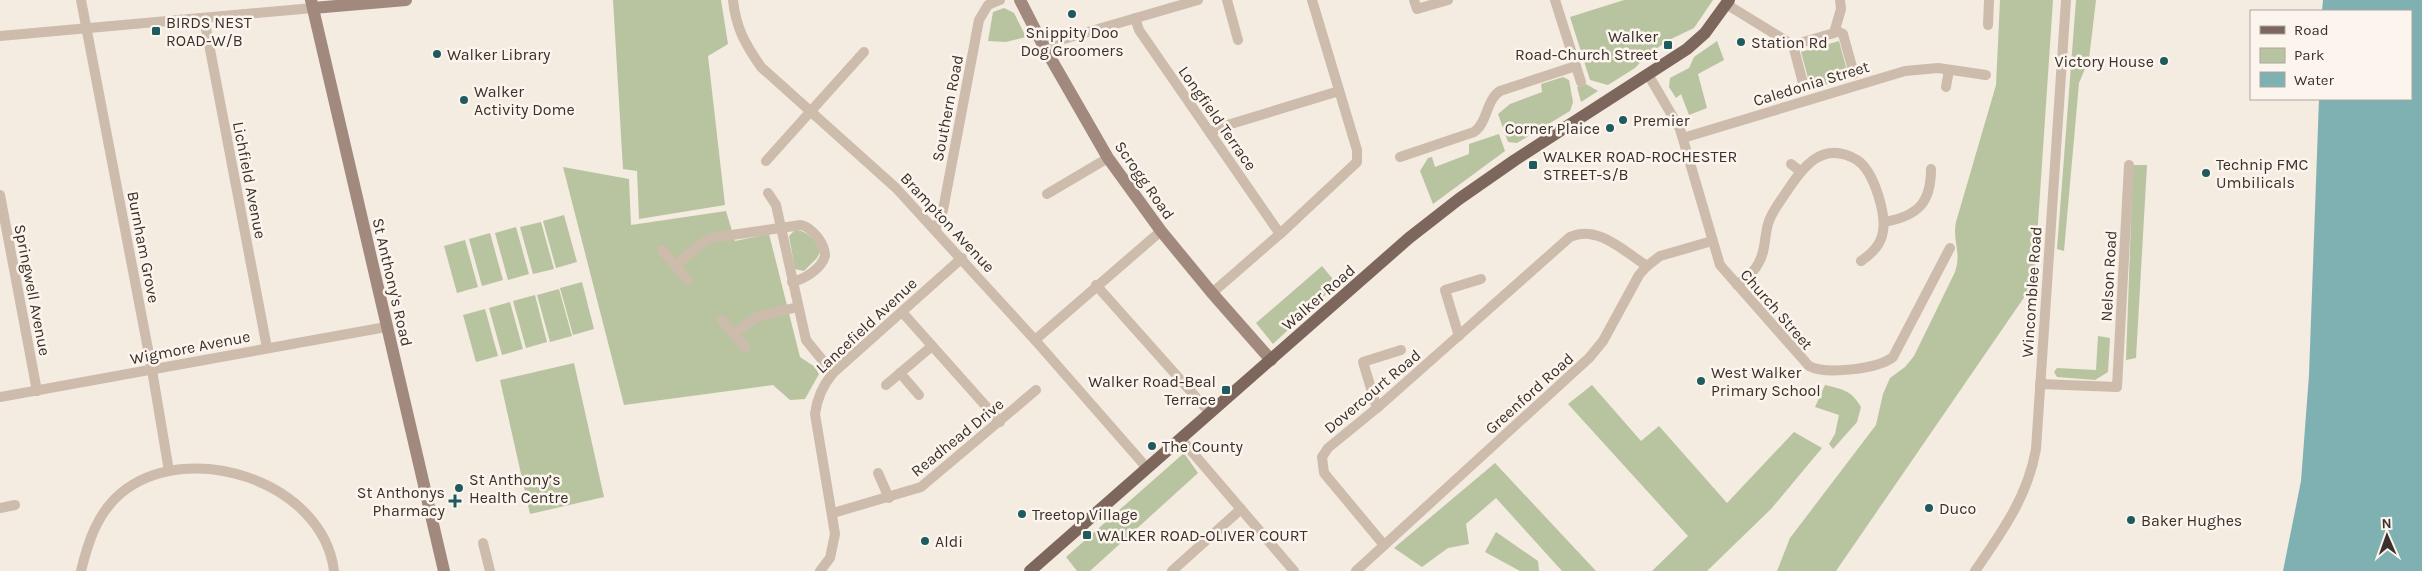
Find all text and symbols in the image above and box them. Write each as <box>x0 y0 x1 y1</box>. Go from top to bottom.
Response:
marker: Snippity Doo Dog Groomers <box>1066 8 1078 20</box>
legend <box>2250 10 2412 100</box>
place label: BIRDS NEST ROAD-W/B <box>166 13 252 50</box>
text: Road <box>2294 21 2329 39</box>
place label: Snippity Doo Dog Groomers <box>1020 23 1124 60</box>
marker: BIRDS NEST ROAD-W/B <box>150 25 162 37</box>
place label: Walker Road-Church Street <box>1515 27 1658 64</box>
place label: Station Rd <box>1751 33 1828 52</box>
marker: Station Rd <box>1735 36 1747 48</box>
marker: Walker Road-Church Street <box>1662 39 1674 51</box>
place label: Walker Library <box>447 45 551 64</box>
text: Park <box>2294 46 2324 64</box>
marker: Walker Library <box>431 48 443 60</box>
place label: Victory House <box>2054 52 2154 71</box>
street label: Southern Road <box>928 53 967 163</box>
marker: Victory House <box>2158 55 2170 67</box>
street label: Caledonia Street <box>1751 57 1872 110</box>
street label: Longfield Terrace <box>1175 62 1261 174</box>
text: Water <box>2294 71 2335 89</box>
place label: Walker Activity Dome <box>474 82 575 119</box>
marker: Walker Activity Dome <box>458 94 470 106</box>
place label: Premier <box>1633 111 1690 130</box>
marker: Premier <box>1617 114 1629 126</box>
place label: Corner Plaice <box>1505 119 1600 138</box>
street label: Lichfield Avenue <box>229 120 270 240</box>
marker: Corner Plaice <box>1604 122 1616 134</box>
street label: Scrogg Road <box>1111 138 1179 223</box>
place label: WALKER ROAD-ROCHESTER STREET-S/B <box>1543 147 1737 184</box>
place label: Technip FMC Umbilicals <box>2216 155 2308 192</box>
marker: WALKER ROAD-ROCHESTER STREET-S/B <box>1527 159 1539 171</box>
marker: Technip FMC Umbilicals <box>2200 167 2212 179</box>
street label: Brampton Avenue <box>896 168 999 276</box>
street label: Burnham Grove <box>123 190 164 305</box>
street label: St Anthony's Road <box>369 216 417 348</box>
street label: Springwell Avenue <box>10 223 55 357</box>
street label: Wincomblee Road <box>2017 226 2046 358</box>
street label: Nelson Road <box>2097 230 2120 322</box>
street label: Walker Road <box>1278 260 1359 334</box>
street label: Church Street <box>1736 265 1817 354</box>
street label: Lancefield Avenue <box>812 274 921 377</box>
street label: Wigmore Avenue <box>128 326 252 368</box>
street label: Dovercourt Road <box>1320 345 1425 437</box>
street label: Greenford Road <box>1481 349 1577 438</box>
place label: West Walker Primary School <box>1711 363 1821 400</box>
place label: Walker Road-Beal Terrace <box>1088 372 1216 409</box>
marker: West Walker Primary School <box>1695 375 1707 387</box>
marker: Walker Road-Beal Terrace <box>1220 384 1232 396</box>
street label: Readhead Drive <box>907 394 1007 481</box>
place label: The County <box>1162 437 1244 456</box>
marker: The County <box>1146 440 1158 452</box>
place label: St Anthony’s Health Centre <box>469 470 568 507</box>
marker: St Anthony’s Health Centre <box>453 482 465 494</box>
place label: St Anthonys Pharmacy <box>357 483 446 520</box>
marker: St Anthonys Pharmacy <box>449 495 461 507</box>
place label: Duco <box>1939 499 1976 518</box>
marker: Duco <box>1923 502 1935 514</box>
place label: Treetop Village <box>1032 505 1138 524</box>
marker: Treetop Village <box>1016 508 1028 520</box>
place label: Baker Hughes <box>2141 511 2242 530</box>
north arrow <box>2362 511 2412 561</box>
marker: Baker Hughes <box>2125 514 2137 526</box>
text: N <box>2381 515 2392 532</box>
place label: WALKER ROAD-OLIVER COURT <box>1097 526 1308 545</box>
marker: WALKER ROAD-OLIVER COURT <box>1081 529 1093 541</box>
place label: Aldi <box>935 532 963 551</box>
marker: Aldi <box>919 535 931 547</box>

